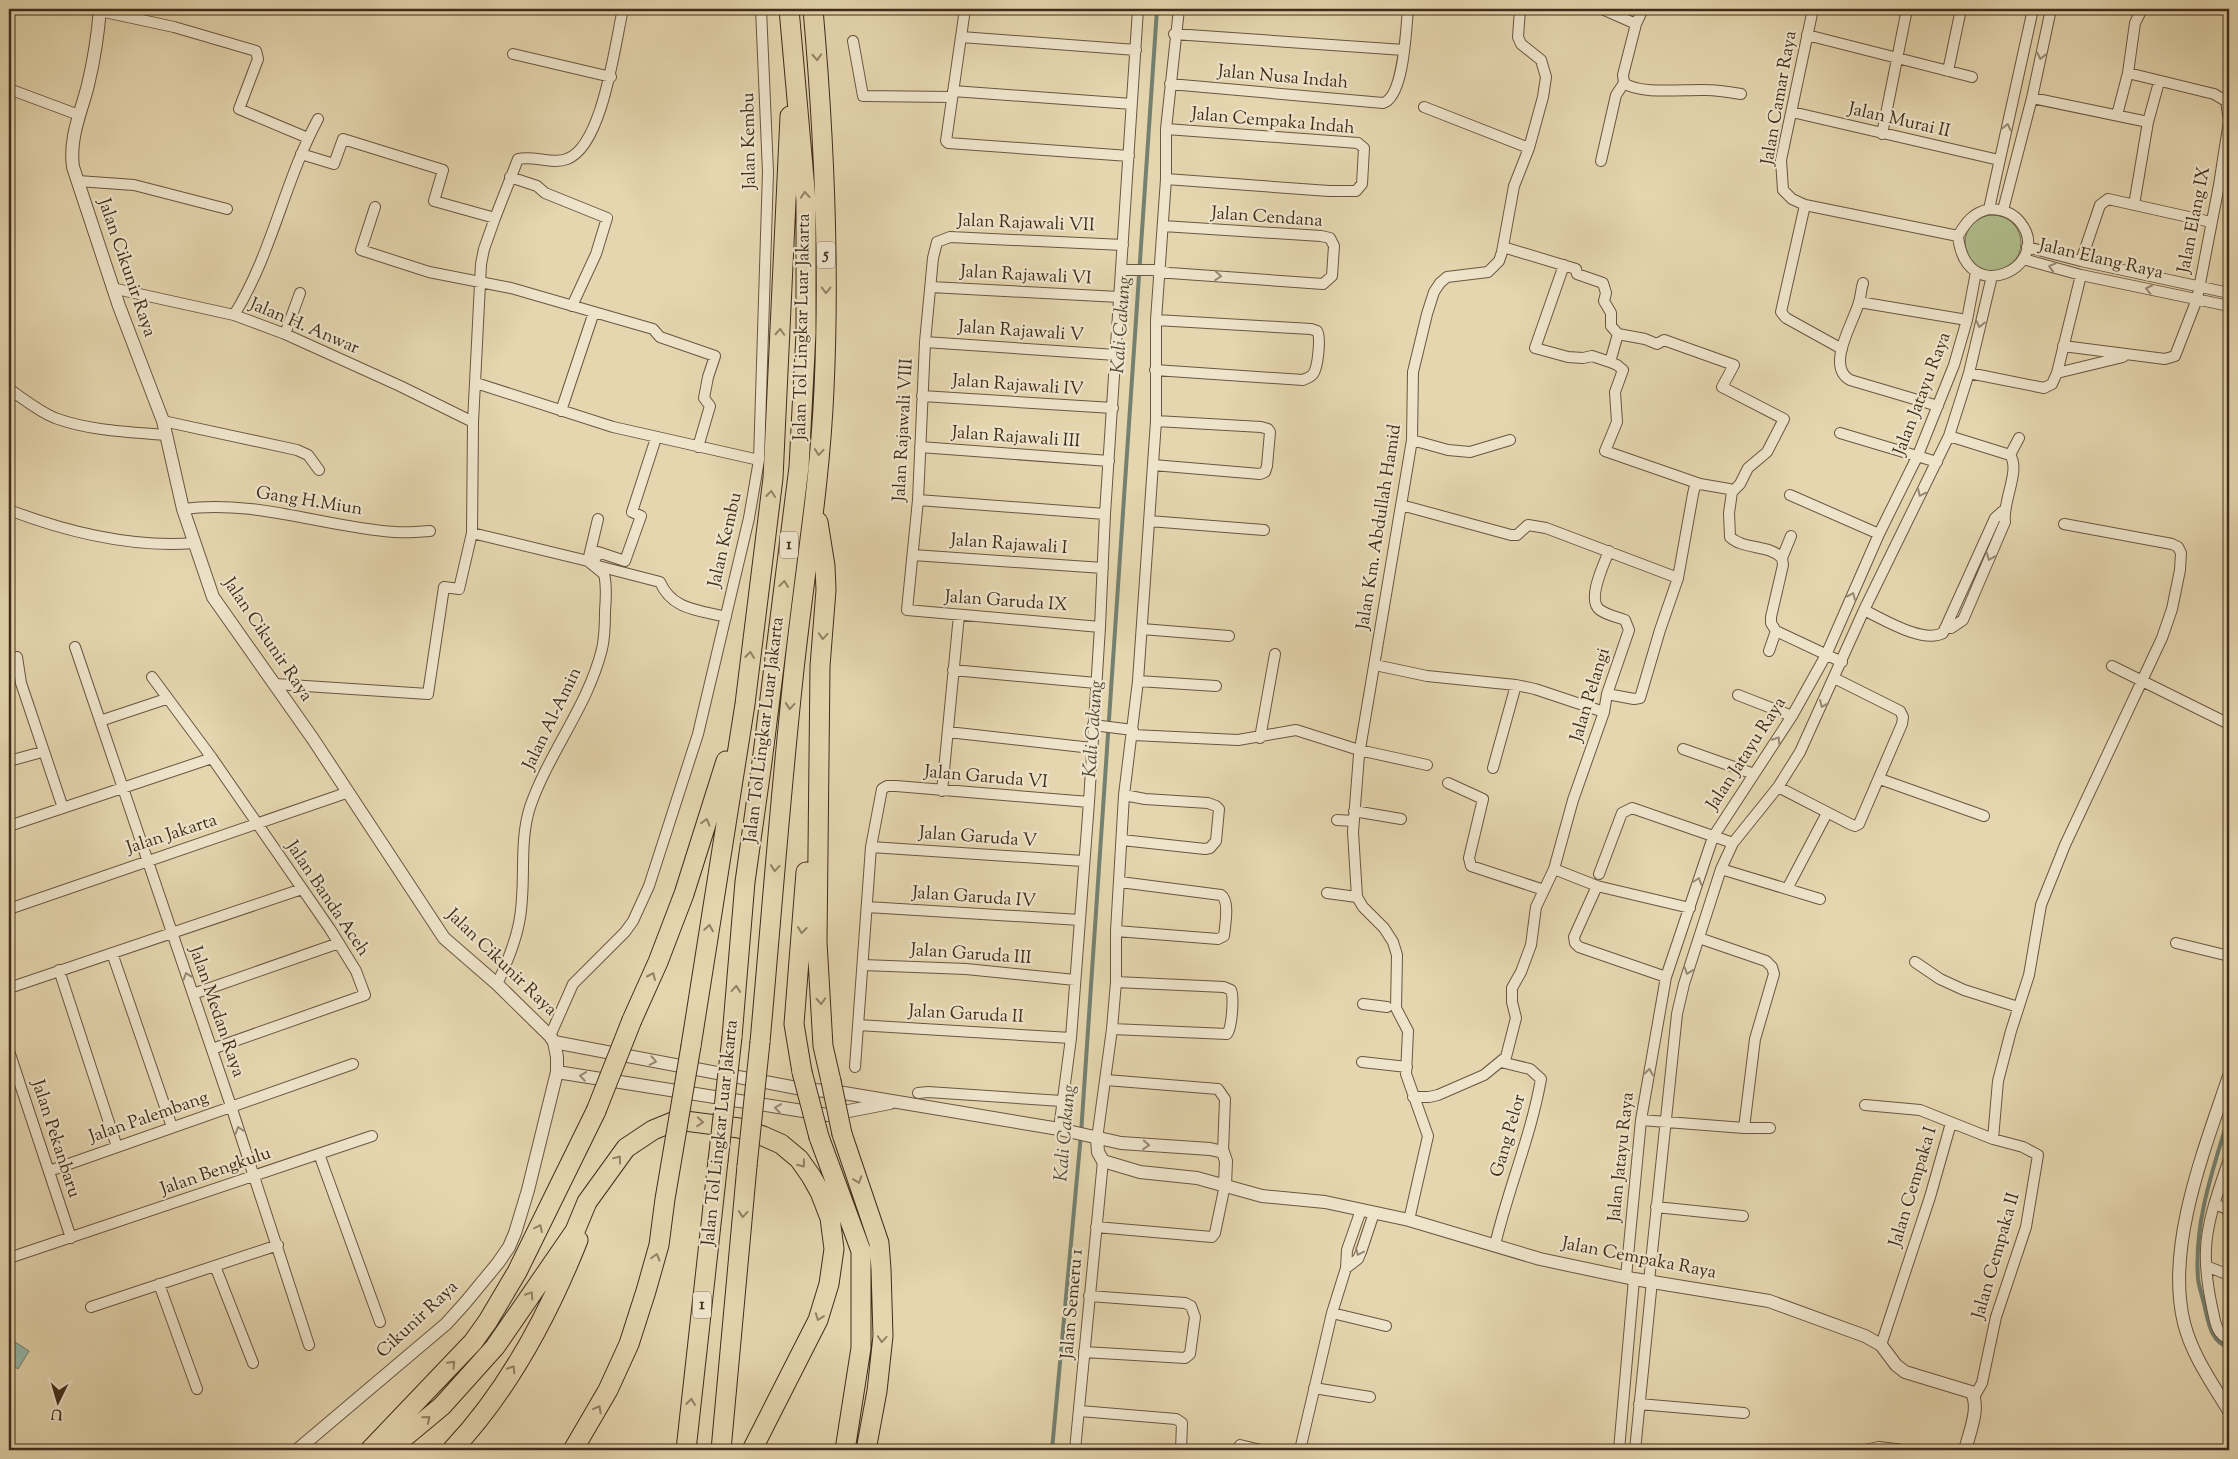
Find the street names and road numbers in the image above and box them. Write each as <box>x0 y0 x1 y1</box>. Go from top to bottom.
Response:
street label: Jalan Camar Raya <box>1755 29 1805 168</box>
street label: Jalan Nusa Indah <box>1216 59 1350 97</box>
street label: Jalan Kembu <box>736 92 764 191</box>
street label: Jalan Murai II <box>1845 96 1953 145</box>
street label: Jalan Cempaka Indah <box>1189 102 1356 142</box>
street label: Jalan Elang IX <box>2172 164 2218 276</box>
street label: Jalan Cikunir Raya <box>90 194 162 341</box>
street label: Jalan Cendana <box>1209 201 1324 235</box>
street label: Jalan Rajawali VII <box>956 209 1095 239</box>
street label: Jalan Tol Lingkar Luar Jakarta <box>788 213 818 442</box>
street label: Jalan Elang Raya <box>2035 233 2166 287</box>
road number: 5 <box>817 242 835 268</box>
street label: Jalan Rajawali VI <box>959 260 1092 292</box>
street label: Jalan H. Anwar <box>244 292 363 362</box>
street label: Jalan Rajawali V <box>956 315 1085 349</box>
street label: Jalan Jatayu Raya <box>1887 329 1958 460</box>
street label: Jalan Rajawali VIII <box>887 358 921 503</box>
street label: Jalan Rajawali IV <box>950 368 1085 404</box>
street label: Jalan Rajawali III <box>950 420 1081 455</box>
street label: Jalan Km. Abdullah Hamid <box>1351 422 1409 633</box>
street label: Gang H.Miun <box>254 481 364 523</box>
street label: Jalan Kembu <box>702 490 750 591</box>
street label: Jalan Rajawali I <box>949 528 1068 562</box>
road number: 1 <box>780 532 798 558</box>
street label: Jalan Cikunir Raya <box>215 572 318 707</box>
street label: Jalan Garuda IX <box>943 585 1069 619</box>
street label: Jalan Tol Lingkar Luar Jakarta <box>738 616 792 845</box>
street label: Jalan Pelangi <box>1564 645 1618 746</box>
street label: Jalan Al-Amin <box>516 663 589 776</box>
street label: Jalan Jatayu Raya <box>1700 692 1793 817</box>
street label: Jalan Garuda VI <box>922 760 1049 796</box>
street label: Jalan Jakarta <box>122 808 221 862</box>
street label: Jalan Garuda V <box>917 821 1038 855</box>
street label: Jalan Banda Aceh <box>278 835 376 962</box>
street label: Jalan Garuda IV <box>910 881 1037 915</box>
street label: Jalan Cikunir Raya <box>439 903 562 1023</box>
street label: Jalan Garuda III <box>909 938 1032 972</box>
street label: Jalan Medan Raya <box>181 942 251 1081</box>
street label: Jalan Garuda II <box>907 999 1024 1031</box>
street label: Jalan Tol Lingkar Luar Jakarta <box>696 1019 746 1248</box>
street label: Jalan Pekanbaru <box>23 1076 86 1201</box>
street label: Jalan Palembang <box>85 1085 212 1151</box>
street label: Gang Pelor <box>1485 1091 1533 1181</box>
street label: Jalan Jatayu Raya <box>1602 1091 1642 1224</box>
street label: Jalan Cempaka I <box>1883 1124 1945 1251</box>
street label: Jalan Bengkulu <box>156 1141 275 1203</box>
street label: Jalan Cempaka II <box>1966 1190 2027 1323</box>
street label: Jalan Cempaka Raya <box>1559 1231 1718 1287</box>
street label: Jalan Semeru 1 <box>1055 1248 1091 1361</box>
street label: Cikunir Raya <box>371 1275 465 1365</box>
road number: 1 <box>693 1292 711 1318</box>

